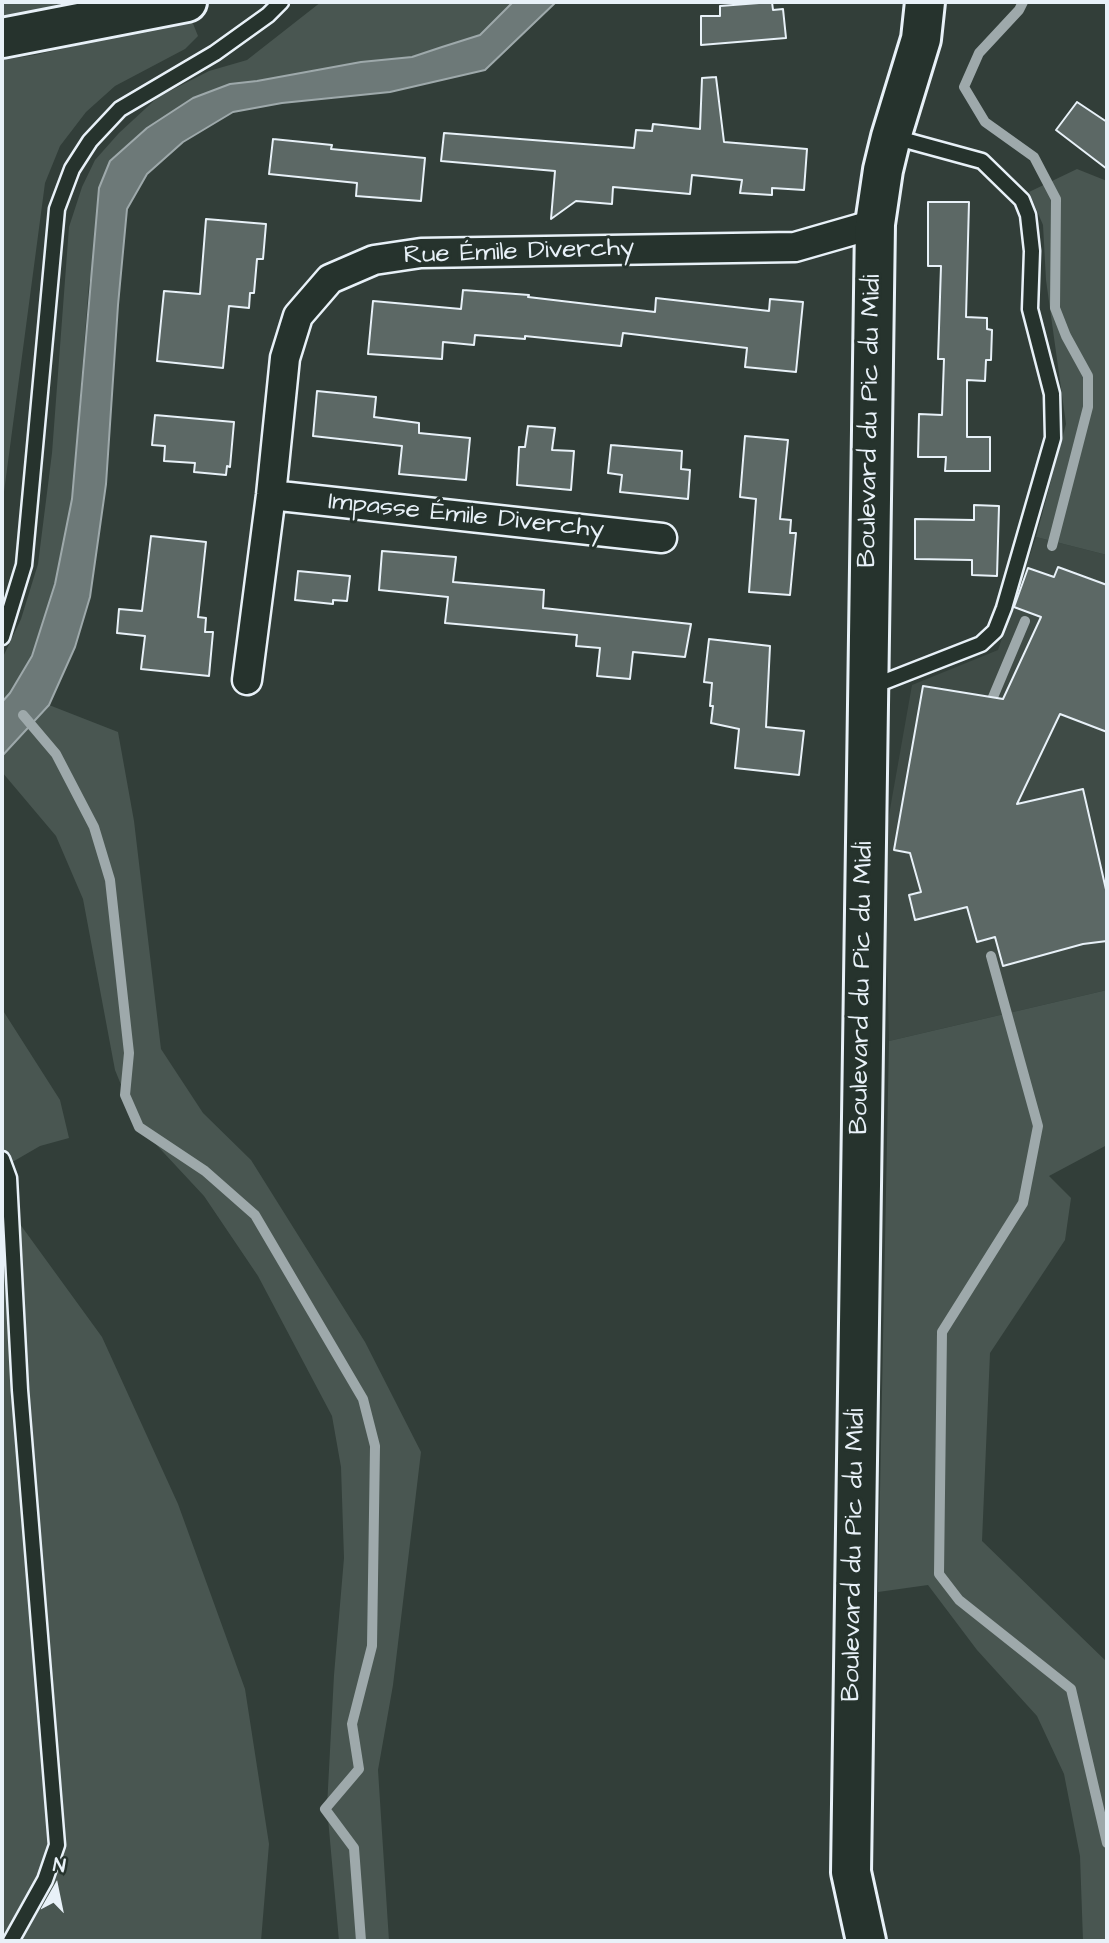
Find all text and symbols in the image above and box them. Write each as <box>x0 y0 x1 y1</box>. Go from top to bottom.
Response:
street label: Rue Émile Diverchy <box>403 233 635 273</box>
street label: Boulevard du Pic du Midi <box>853 274 889 568</box>
street label: Impasse Émile Diverchy <box>327 487 605 547</box>
street label: Boulevard du Pic du Midi <box>845 841 881 1135</box>
street label: Boulevard du Pic du Midi <box>837 1408 873 1702</box>
text: N <box>51 1851 67 1880</box>
north arrow <box>21 1852 91 1922</box>

